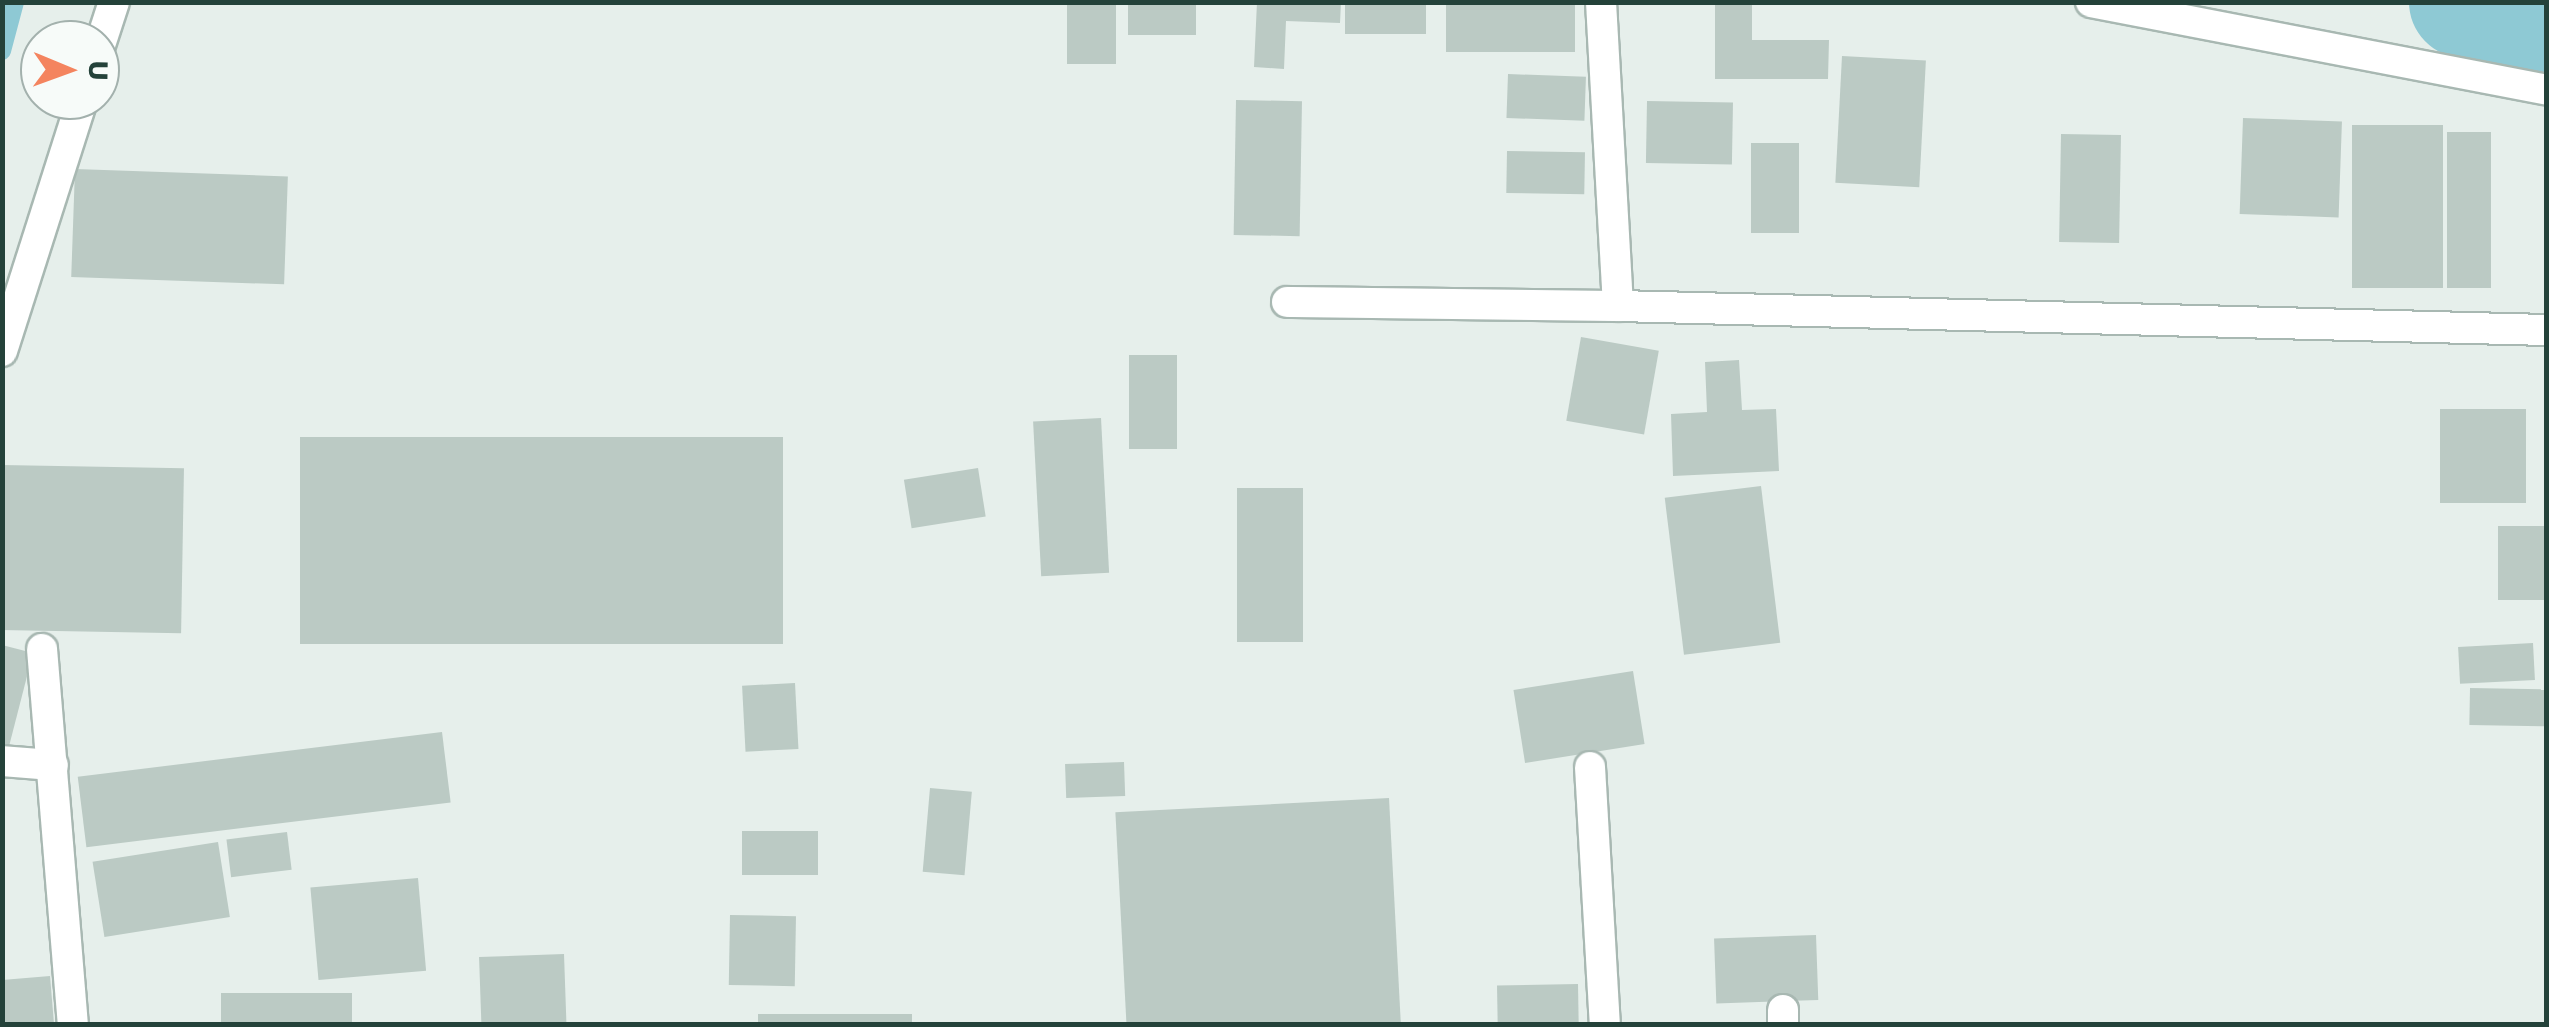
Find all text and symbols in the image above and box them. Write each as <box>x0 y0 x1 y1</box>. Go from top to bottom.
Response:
north arrow <box>20 20 120 120</box>
text: U <box>82 60 115 81</box>

